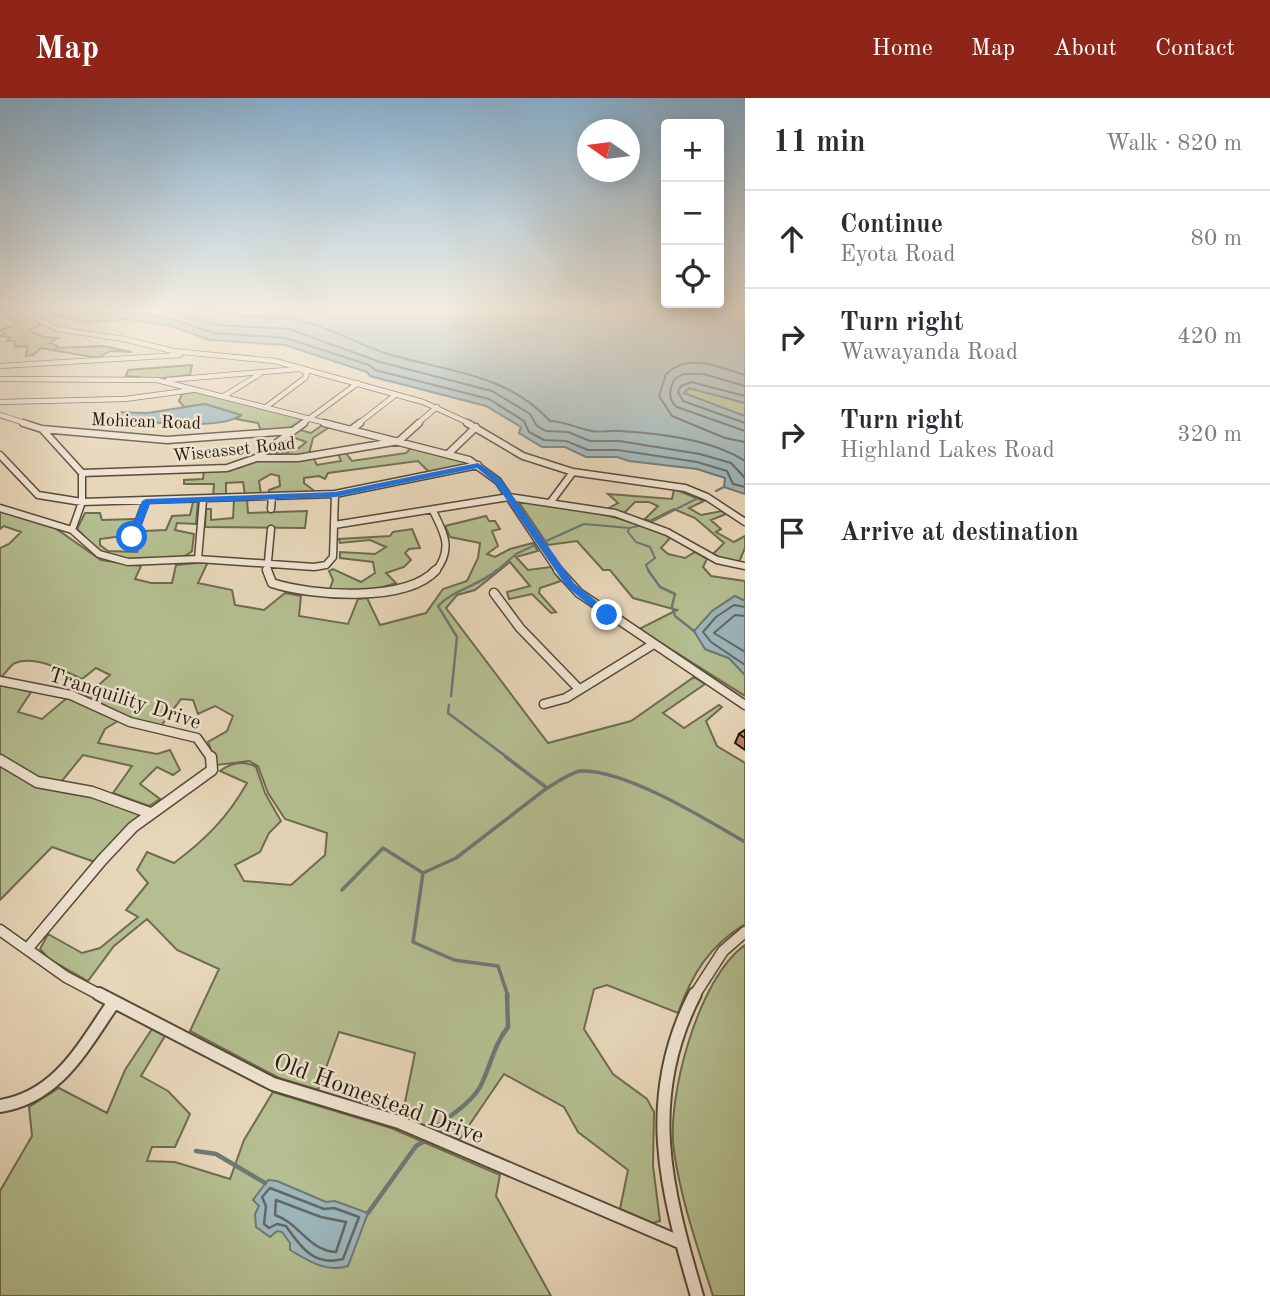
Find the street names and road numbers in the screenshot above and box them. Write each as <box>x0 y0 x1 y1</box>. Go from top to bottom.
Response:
street label: Mohican Road <box>91 411 201 433</box>
street label: Wiscasset Road <box>172 435 296 465</box>
street label: Tranquility Drive <box>46 665 203 734</box>
street label: Old Homestead Drive <box>270 1051 487 1149</box>

